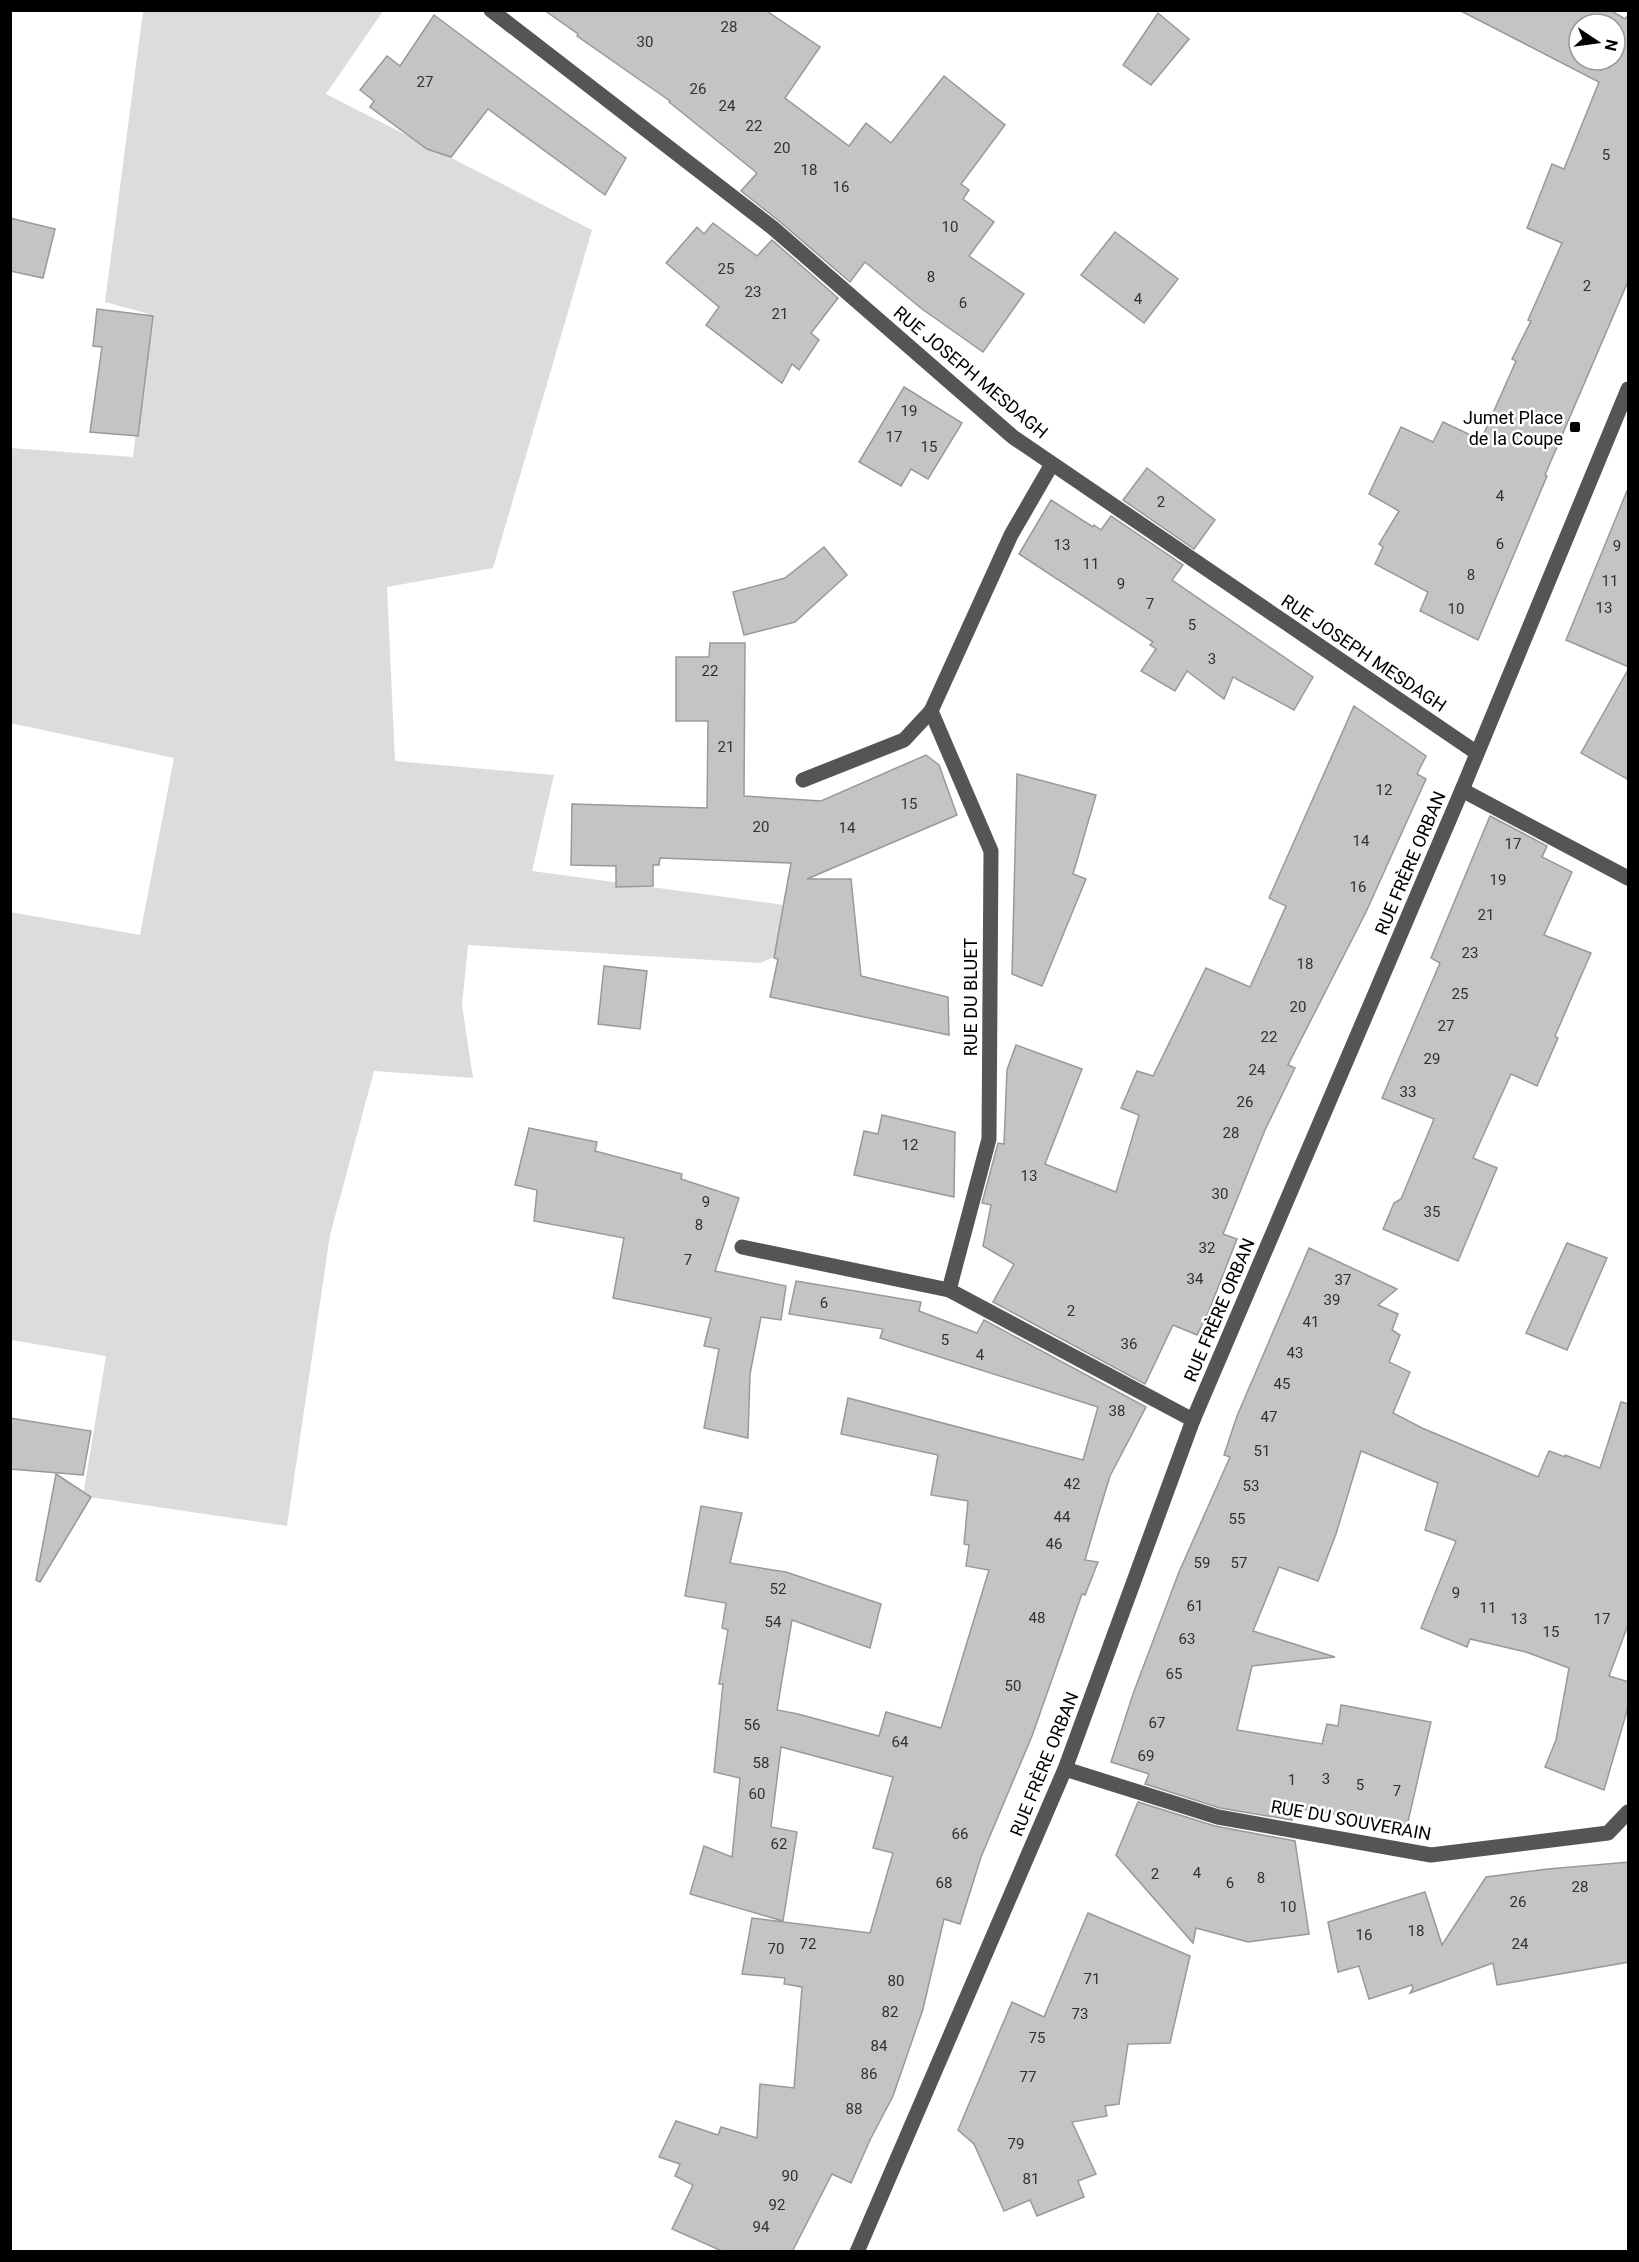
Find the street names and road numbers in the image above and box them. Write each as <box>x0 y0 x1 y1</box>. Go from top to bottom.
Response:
street label: RUE JOSEPH MESDAGH <box>890 301 1052 443</box>
street label: RUE JOSEPH MESDAGH <box>1278 590 1450 716</box>
street label: RUE FRÈRE ORBAN <box>1370 788 1450 938</box>
street label: RUE DU BLUET <box>960 937 981 1056</box>
street label: RUE FRÈRE ORBAN <box>1179 1235 1259 1385</box>
street label: RUE FRÈRE ORBAN <box>1005 1689 1083 1839</box>
street label: RUE DU SOUVERAIN <box>1269 1796 1433 1844</box>

